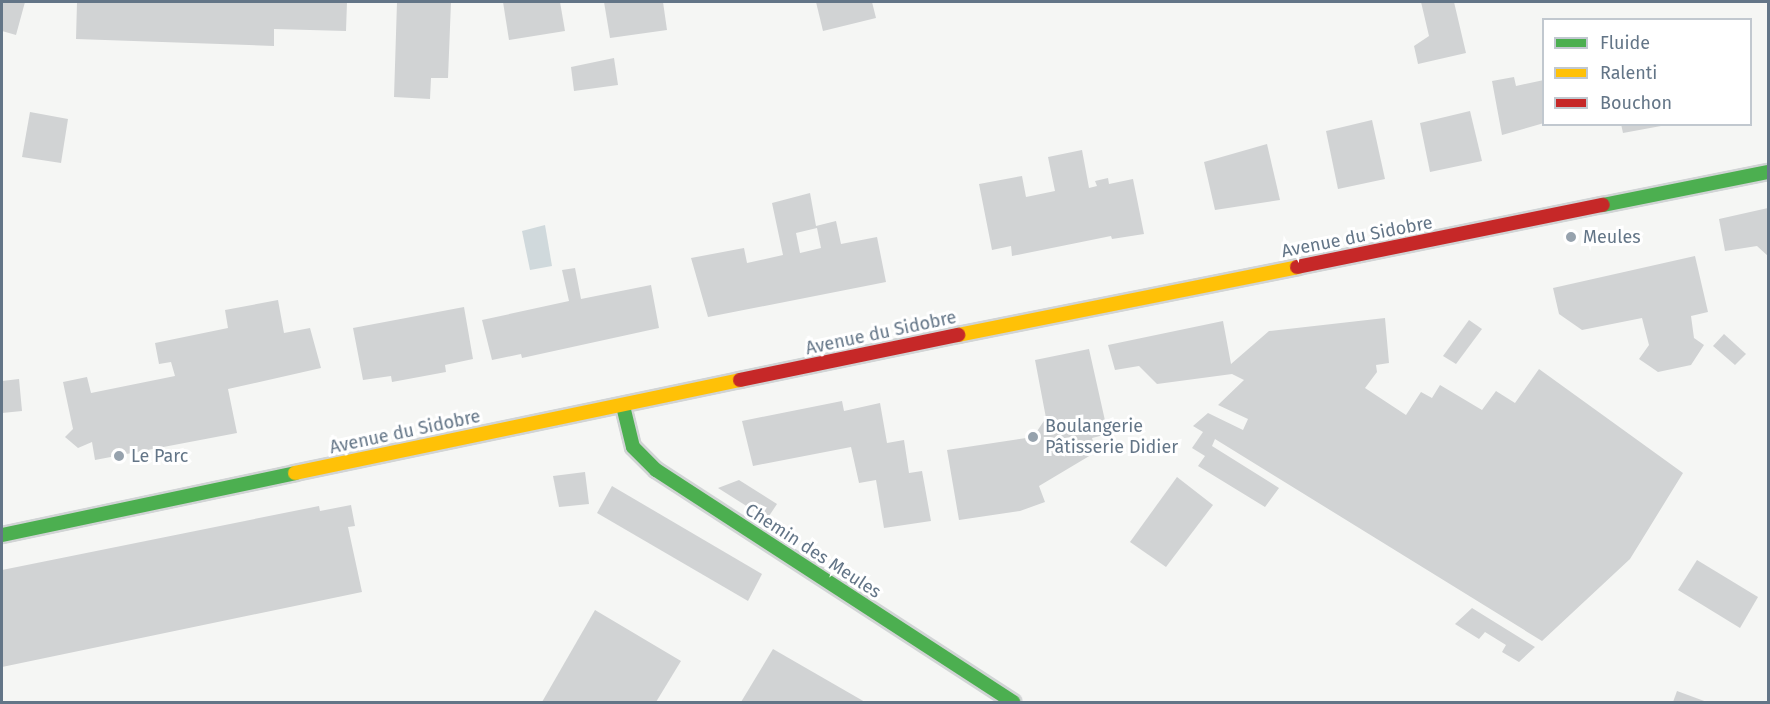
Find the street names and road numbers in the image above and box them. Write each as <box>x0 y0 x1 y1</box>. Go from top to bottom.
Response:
street label: Avenue du Sidobre <box>1280 212 1434 262</box>
street label: Avenue du Sidobre <box>804 306 958 360</box>
street label: Avenue du Sidobre <box>328 405 482 459</box>
street label: Chemin des Meules <box>741 499 885 603</box>

